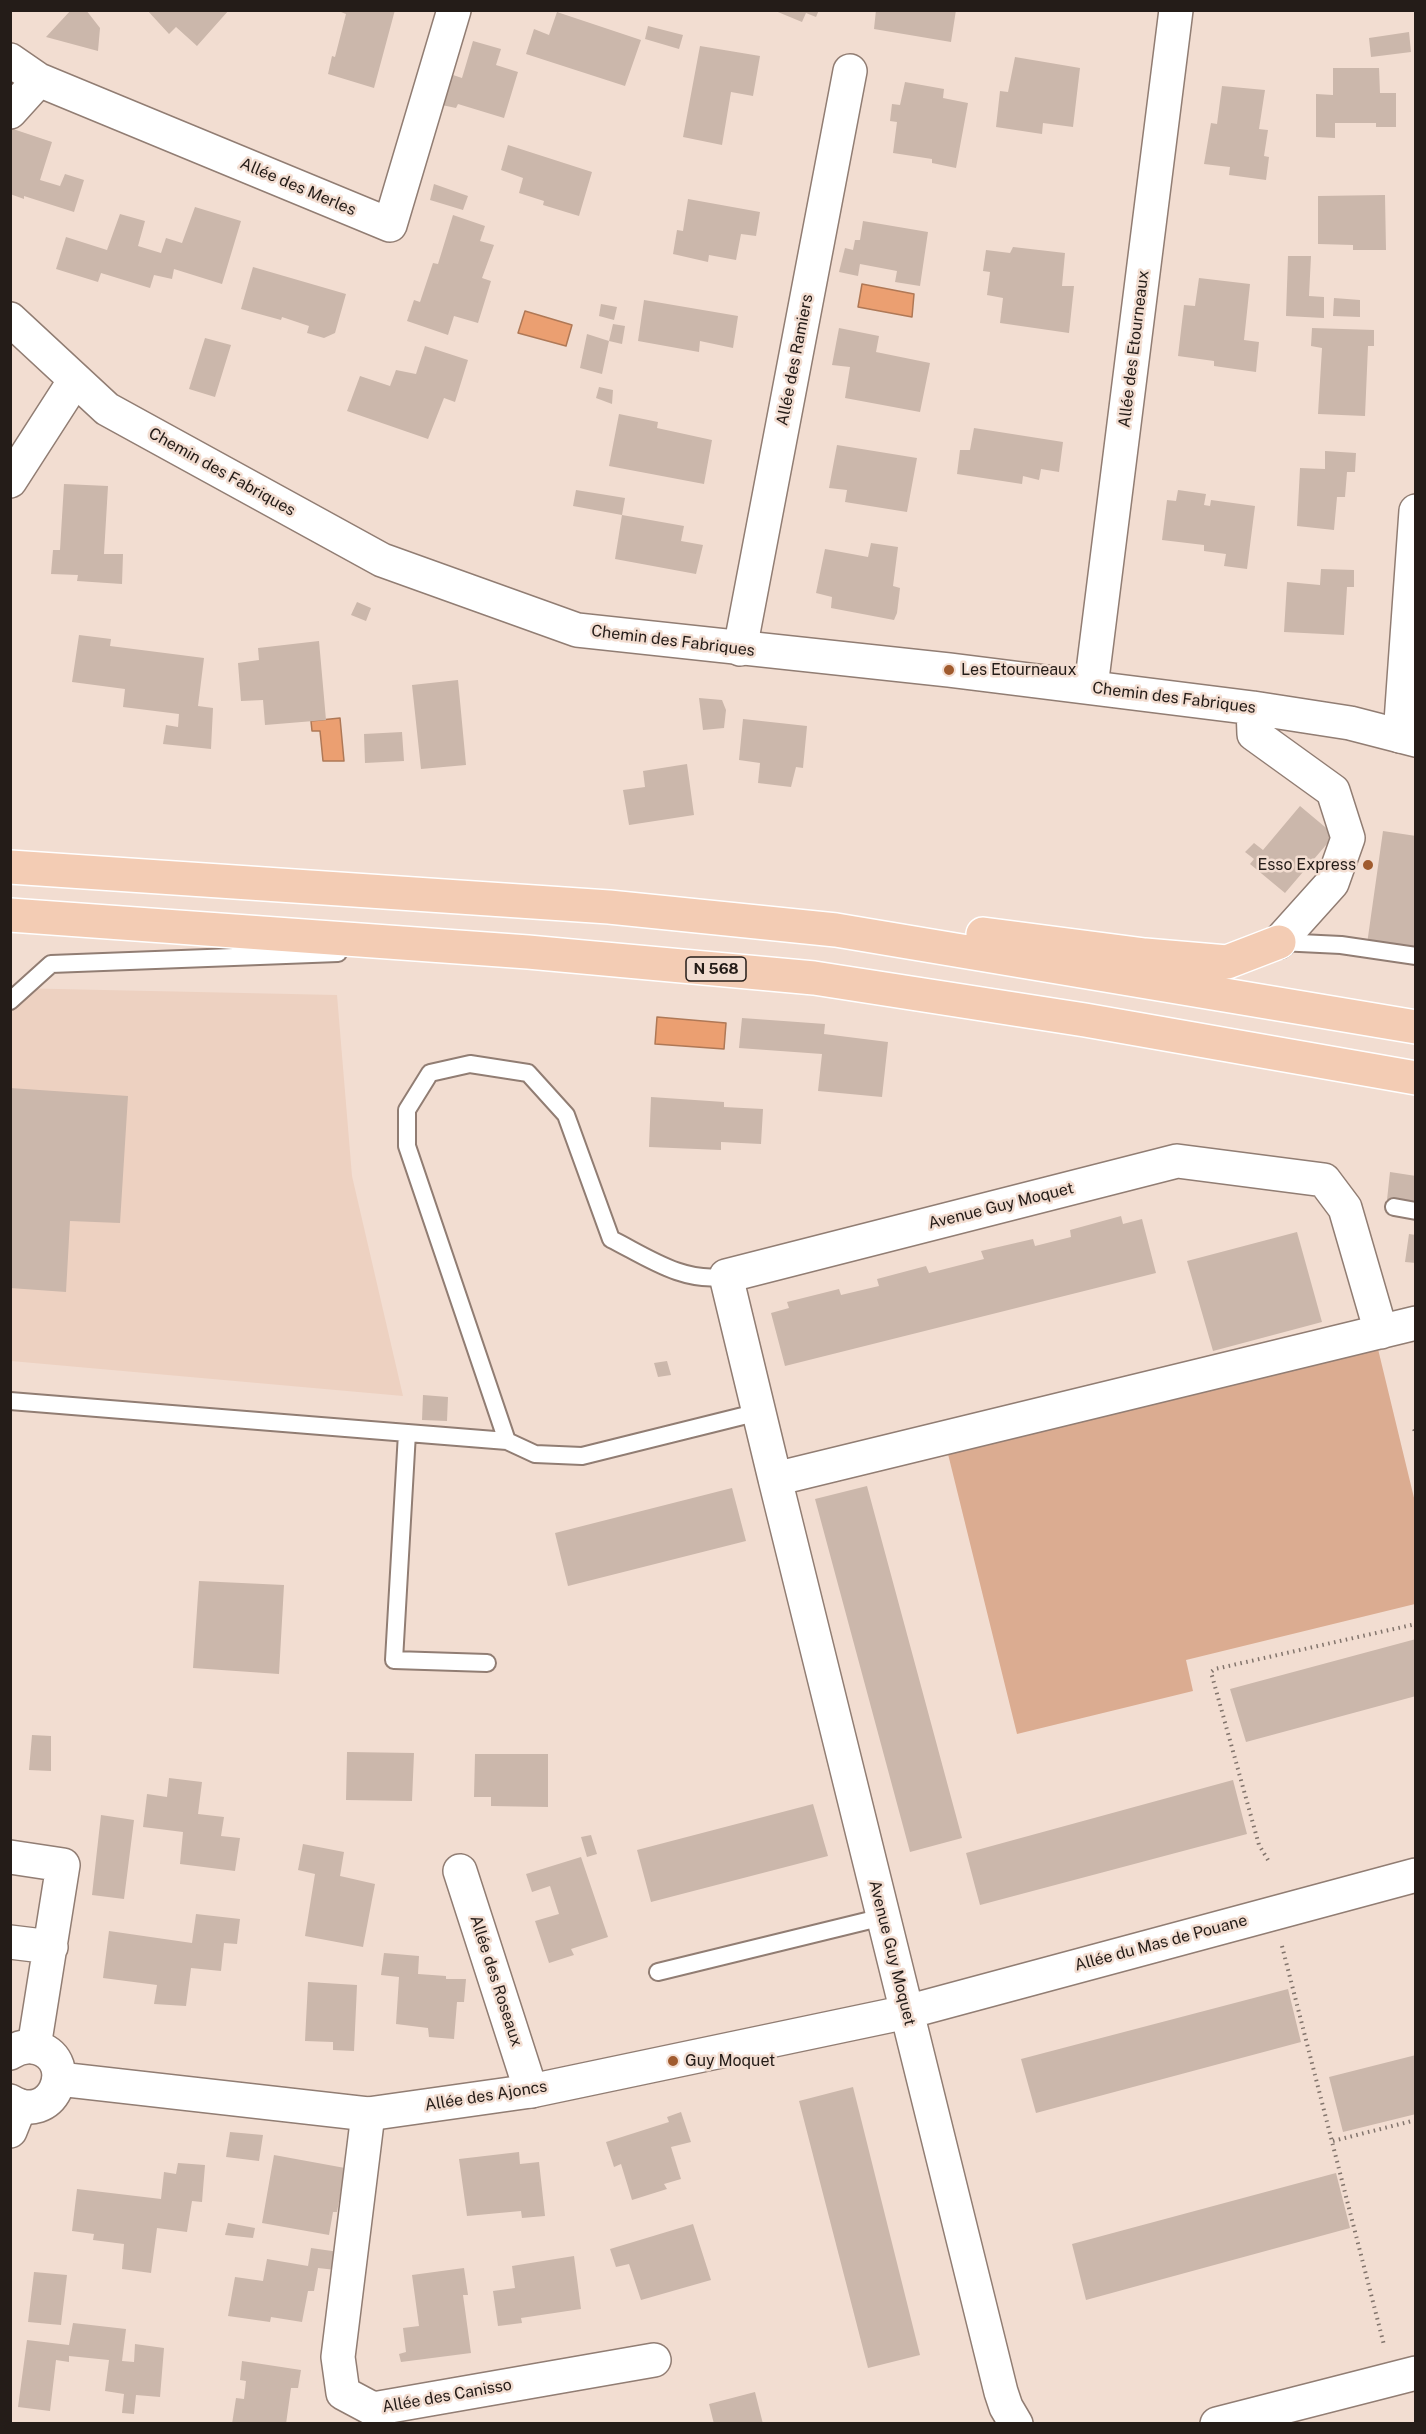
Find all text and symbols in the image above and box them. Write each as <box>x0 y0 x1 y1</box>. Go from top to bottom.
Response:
street label: Allée des Merles <box>237 154 359 220</box>
street label: Allée des Etourneaux <box>1115 269 1153 429</box>
street label: Allée des Ramiers <box>773 293 817 427</box>
street label: Chemin des Fabriques <box>145 424 299 520</box>
street label: Chemin des Fabriques <box>590 621 756 661</box>
place label: Les Etourneaux <box>961 660 1076 680</box>
marker: Les Etourneaux <box>942 663 956 677</box>
street label: Chemin des Fabriques <box>1091 678 1257 718</box>
place label: Esso Express <box>1257 855 1356 875</box>
marker: Esso Express <box>1361 858 1375 872</box>
road number: N 568 <box>686 957 746 981</box>
street label: Avenue Guy Moquet <box>926 1179 1076 1233</box>
street label: Avenue Guy Moquet <box>865 1878 919 2028</box>
street label: Allée du Mas de Pouane <box>1073 1911 1249 1975</box>
street label: Allée des Roseaux <box>466 1913 526 2049</box>
place label: Guy Moquet <box>685 2051 775 2071</box>
marker: Guy Moquet <box>666 2054 680 2068</box>
street label: Allée des Ajoncs <box>423 2077 549 2115</box>
street label: Allée des Canisso <box>381 2375 513 2417</box>

